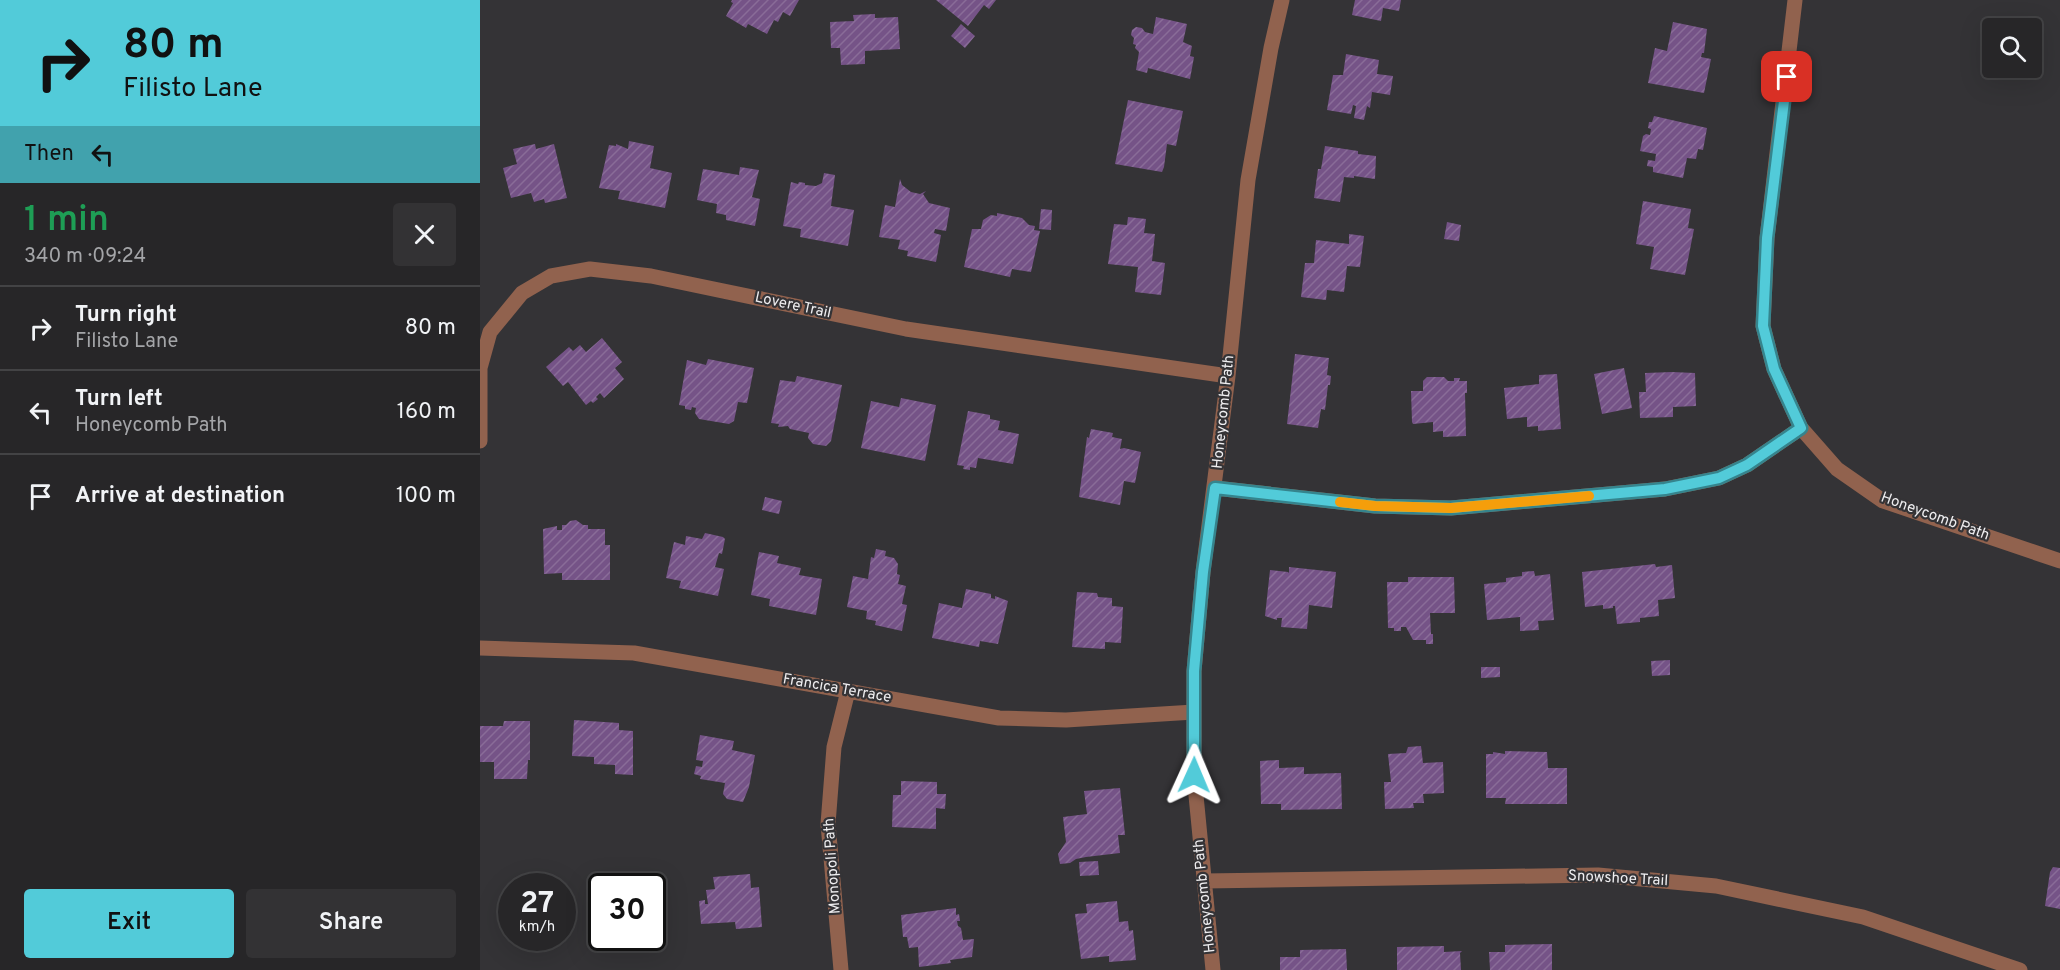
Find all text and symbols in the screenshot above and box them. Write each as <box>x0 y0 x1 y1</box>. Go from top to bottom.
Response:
map controls <box>1982 18 2042 78</box>
button: search <box>1982 18 2042 78</box>
text: 80 m <box>123 20 224 73</box>
icon: right <box>24 24 102 102</box>
pin <box>1761 51 1812 102</box>
icon: arrive <box>1770 60 1803 93</box>
text: Filisto Lane <box>123 72 262 106</box>
icon: left <box>86 138 119 171</box>
text: Then <box>24 141 74 168</box>
text: 1 min <box>24 198 109 244</box>
button: close <box>393 203 456 266</box>
text: 340 m · 09:24 <box>24 244 146 270</box>
street label: Lovere Trail <box>753 289 833 323</box>
text: Turn right <box>75 302 177 329</box>
icon: right <box>24 312 57 345</box>
text: 80 m <box>405 315 456 342</box>
text: Filisto Lane <box>75 329 178 355</box>
street label: Honeycomb Path <box>1209 354 1239 470</box>
text: Turn left <box>75 386 163 413</box>
icon: left <box>24 396 57 429</box>
text: 160 m <box>397 399 456 426</box>
text: Honeycomb Path <box>75 413 227 439</box>
icon: arrive <box>24 480 57 513</box>
text: Arrive at destination <box>75 483 285 510</box>
text: 100 m <box>396 483 456 510</box>
street label: Honeycomb Path <box>1878 489 1992 545</box>
street label: Francica Terrace <box>781 670 893 708</box>
position arrow <box>1162 743 1226 807</box>
street label: Monopoli Path <box>820 817 846 915</box>
street label: Honeycomb Path <box>1190 838 1220 954</box>
street label: Snowshoe Trail <box>1567 867 1669 891</box>
speed limit sign: 30 <box>588 873 666 951</box>
text: 27 <box>520 886 554 923</box>
button: Exit <box>24 889 234 958</box>
button: Share <box>246 889 456 958</box>
text: km/h <box>519 918 555 937</box>

